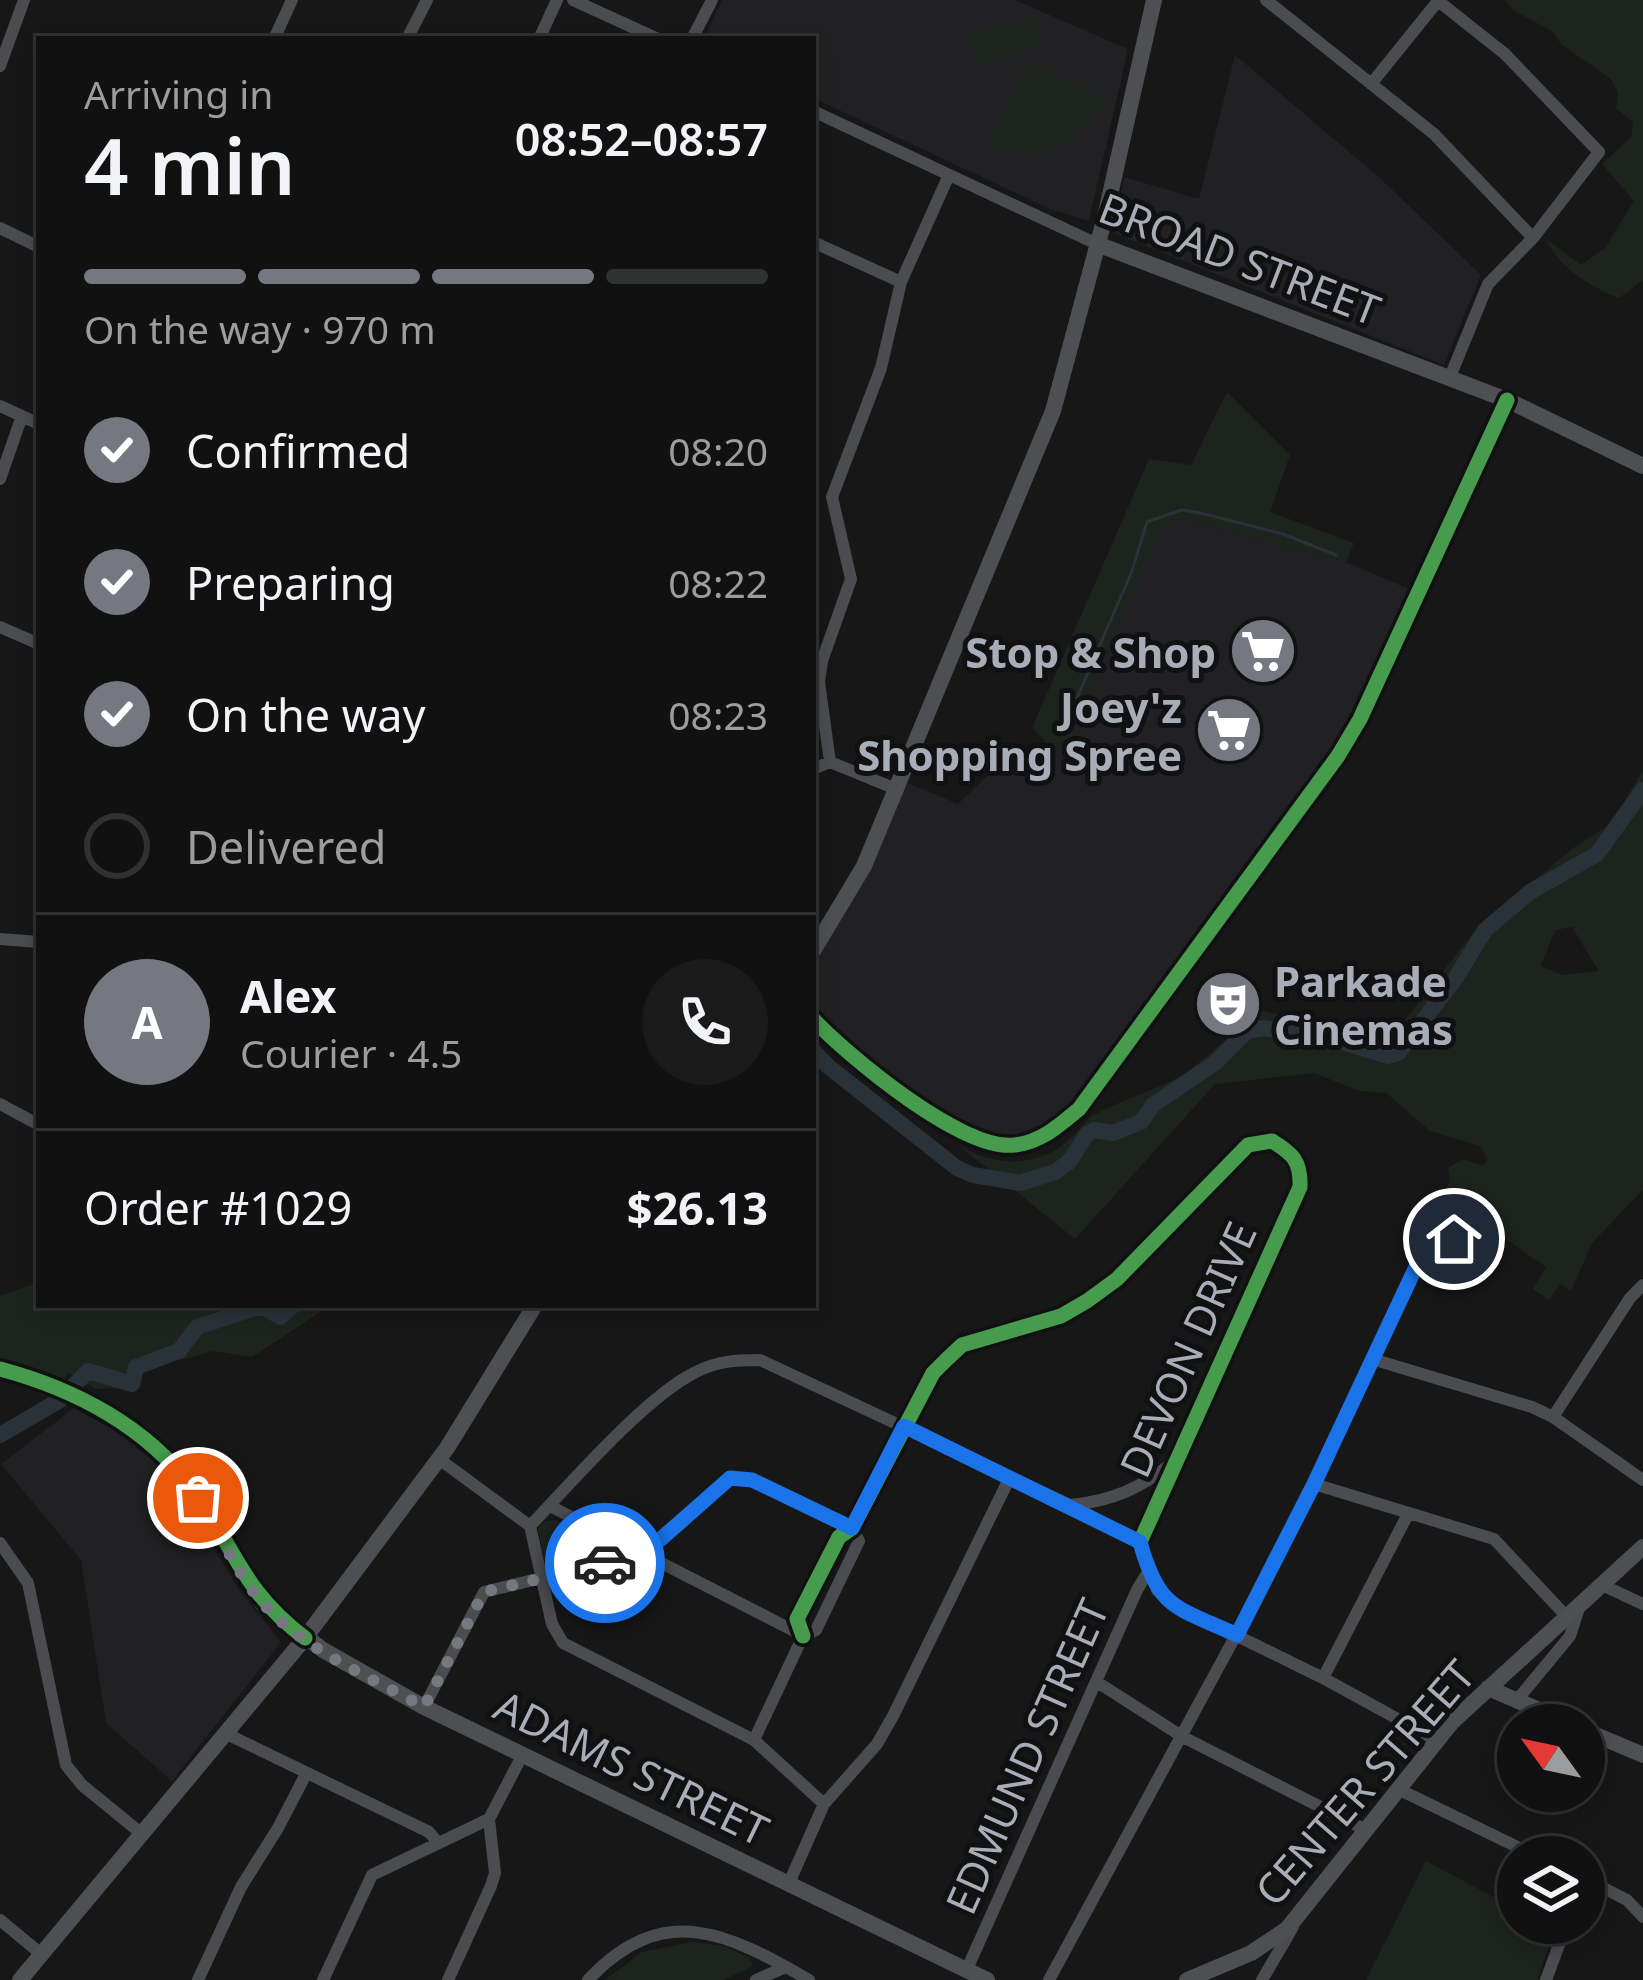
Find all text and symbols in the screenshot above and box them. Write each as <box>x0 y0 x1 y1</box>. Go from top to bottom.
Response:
text: Arriving in <box>84 67 273 120</box>
text: 08:52–08:57 <box>515 108 768 169</box>
text: 4 min <box>84 112 296 218</box>
street label: BROAD STREET <box>1091 178 1389 338</box>
text: On the way · 970 m <box>84 302 436 355</box>
icon: check <box>84 417 150 483</box>
text: Confirmed <box>186 420 410 481</box>
text: 08:20 <box>668 424 768 477</box>
icon: check <box>84 549 150 615</box>
text: Preparing <box>186 552 395 613</box>
text: 08:22 <box>668 556 768 609</box>
supermarket icon: Stop & Shop <box>1228 616 1298 686</box>
place label: Stop & Shop <box>965 623 1216 680</box>
place label: Joey'z Shopping Spree <box>857 678 1182 783</box>
icon: check <box>84 681 150 747</box>
text: On the way <box>186 684 425 745</box>
text: 08:23 <box>668 688 768 741</box>
supermarket icon: Joey'z Shopping Spree <box>1194 695 1264 765</box>
text: Delivered <box>186 816 386 877</box>
place label: Parkade Cinemas <box>1274 952 1453 1057</box>
button: phone <box>642 959 768 1085</box>
text: Alex <box>240 965 337 1026</box>
theatre icon: Parkade Cinemas <box>1193 969 1263 1039</box>
text: A <box>131 991 163 1052</box>
text: Courier · 4.5 <box>240 1026 462 1079</box>
text: Order #1029 <box>84 1177 352 1238</box>
text: $26.13 <box>627 1177 768 1238</box>
pin <box>1403 1188 1505 1290</box>
icon: home <box>1421 1206 1487 1272</box>
street label: DEVON DRIVE <box>1105 1212 1269 1486</box>
pin <box>147 1447 249 1549</box>
icon: bag <box>165 1465 231 1531</box>
courier <box>545 1503 665 1623</box>
icon: car <box>572 1530 638 1596</box>
street label: EDMUND STREET <box>931 1590 1121 1922</box>
street label: CENTER STREET <box>1241 1647 1487 1917</box>
street label: ADAMS STREET <box>486 1676 778 1858</box>
north arrow <box>1497 1704 1605 1812</box>
map controls <box>1497 1704 1605 1944</box>
button: layers <box>1497 1836 1605 1944</box>

